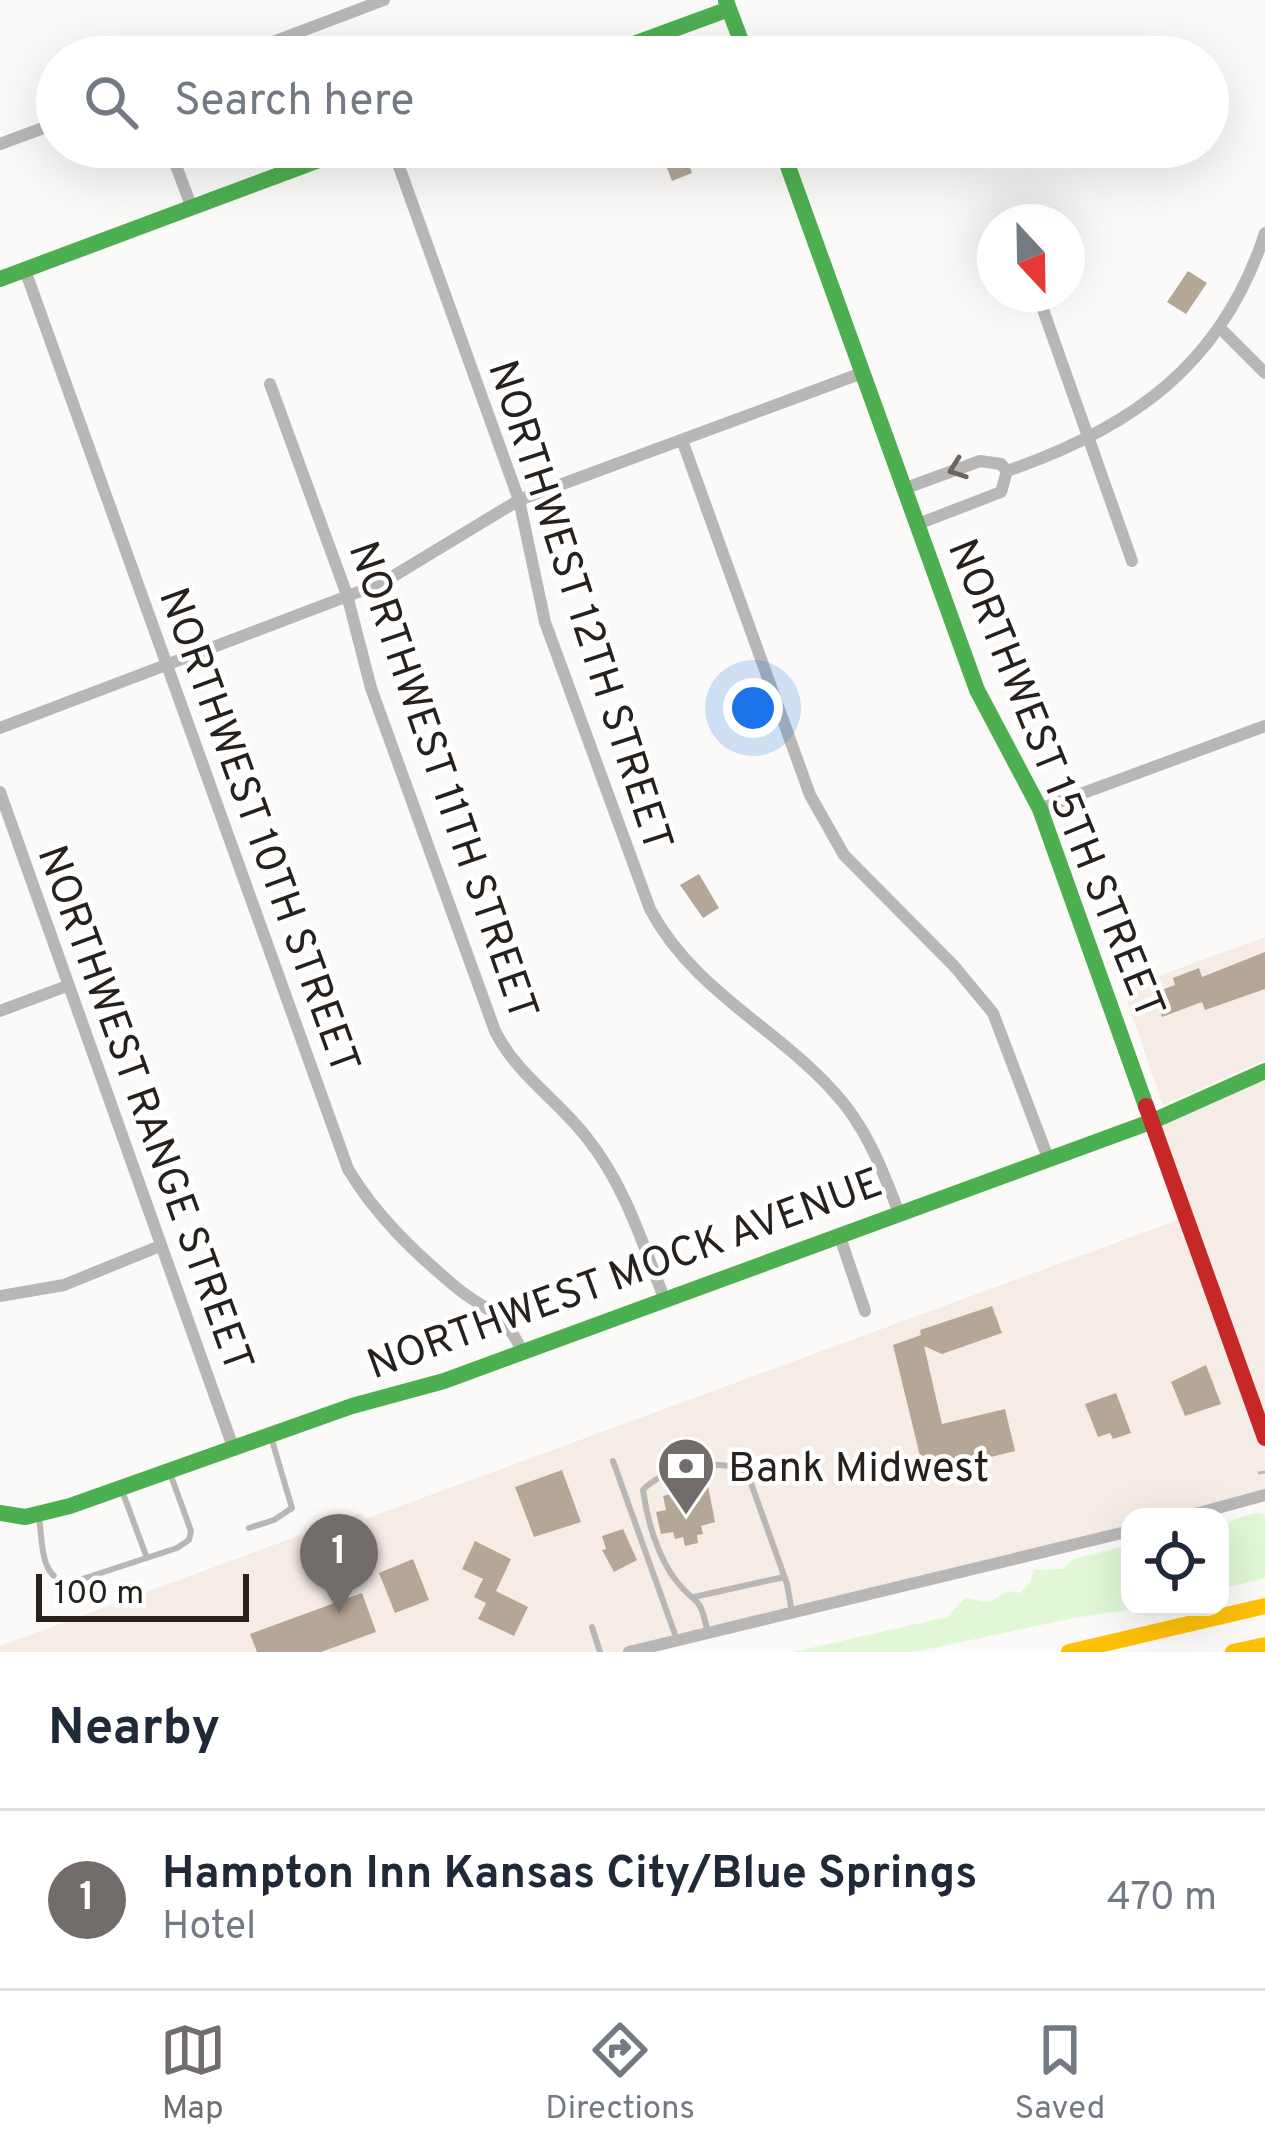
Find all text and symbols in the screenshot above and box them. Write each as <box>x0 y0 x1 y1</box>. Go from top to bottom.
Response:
search box <box>36 36 1229 168</box>
icon: search <box>78 69 144 135</box>
text: Search here <box>174 74 414 131</box>
north arrow <box>977 204 1085 312</box>
street label: NORTHWEST 12TH STREET <box>473 354 682 858</box>
one-way arrow <box>948 455 969 479</box>
street label: NORTHWEST 15TH STREET <box>933 532 1174 1027</box>
street label: NORTHWEST 11TH STREET <box>334 535 548 1028</box>
street label: NORTHWEST 10TH STREET <box>144 581 369 1082</box>
your location <box>723 678 783 738</box>
street label: NORTHWEST RANGE STREET <box>23 839 263 1380</box>
street label: NORTHWEST MOCK AVENUE <box>361 1158 890 1394</box>
bank icon: Bank Midwest <box>655 1435 717 1517</box>
place label: Bank Midwest <box>728 1444 989 1497</box>
map controls <box>1121 1508 1229 1616</box>
button: locate <box>1121 1508 1229 1616</box>
pin: 1 <box>300 1514 378 1613</box>
scale bar <box>36 1568 249 1621</box>
text: 100 m <box>54 1574 144 1616</box>
text: Nearby <box>48 1698 220 1763</box>
text: Hampton Inn Kansas City/Blue Springs <box>162 1847 977 1904</box>
text: 1 <box>79 1875 95 1924</box>
text: 470 m <box>1107 1875 1217 1924</box>
text: Hotel <box>162 1904 256 1953</box>
tab: Map <box>160 2017 226 2131</box>
tab: Directions <box>545 2017 695 2131</box>
tab: Saved <box>1015 2017 1105 2131</box>

